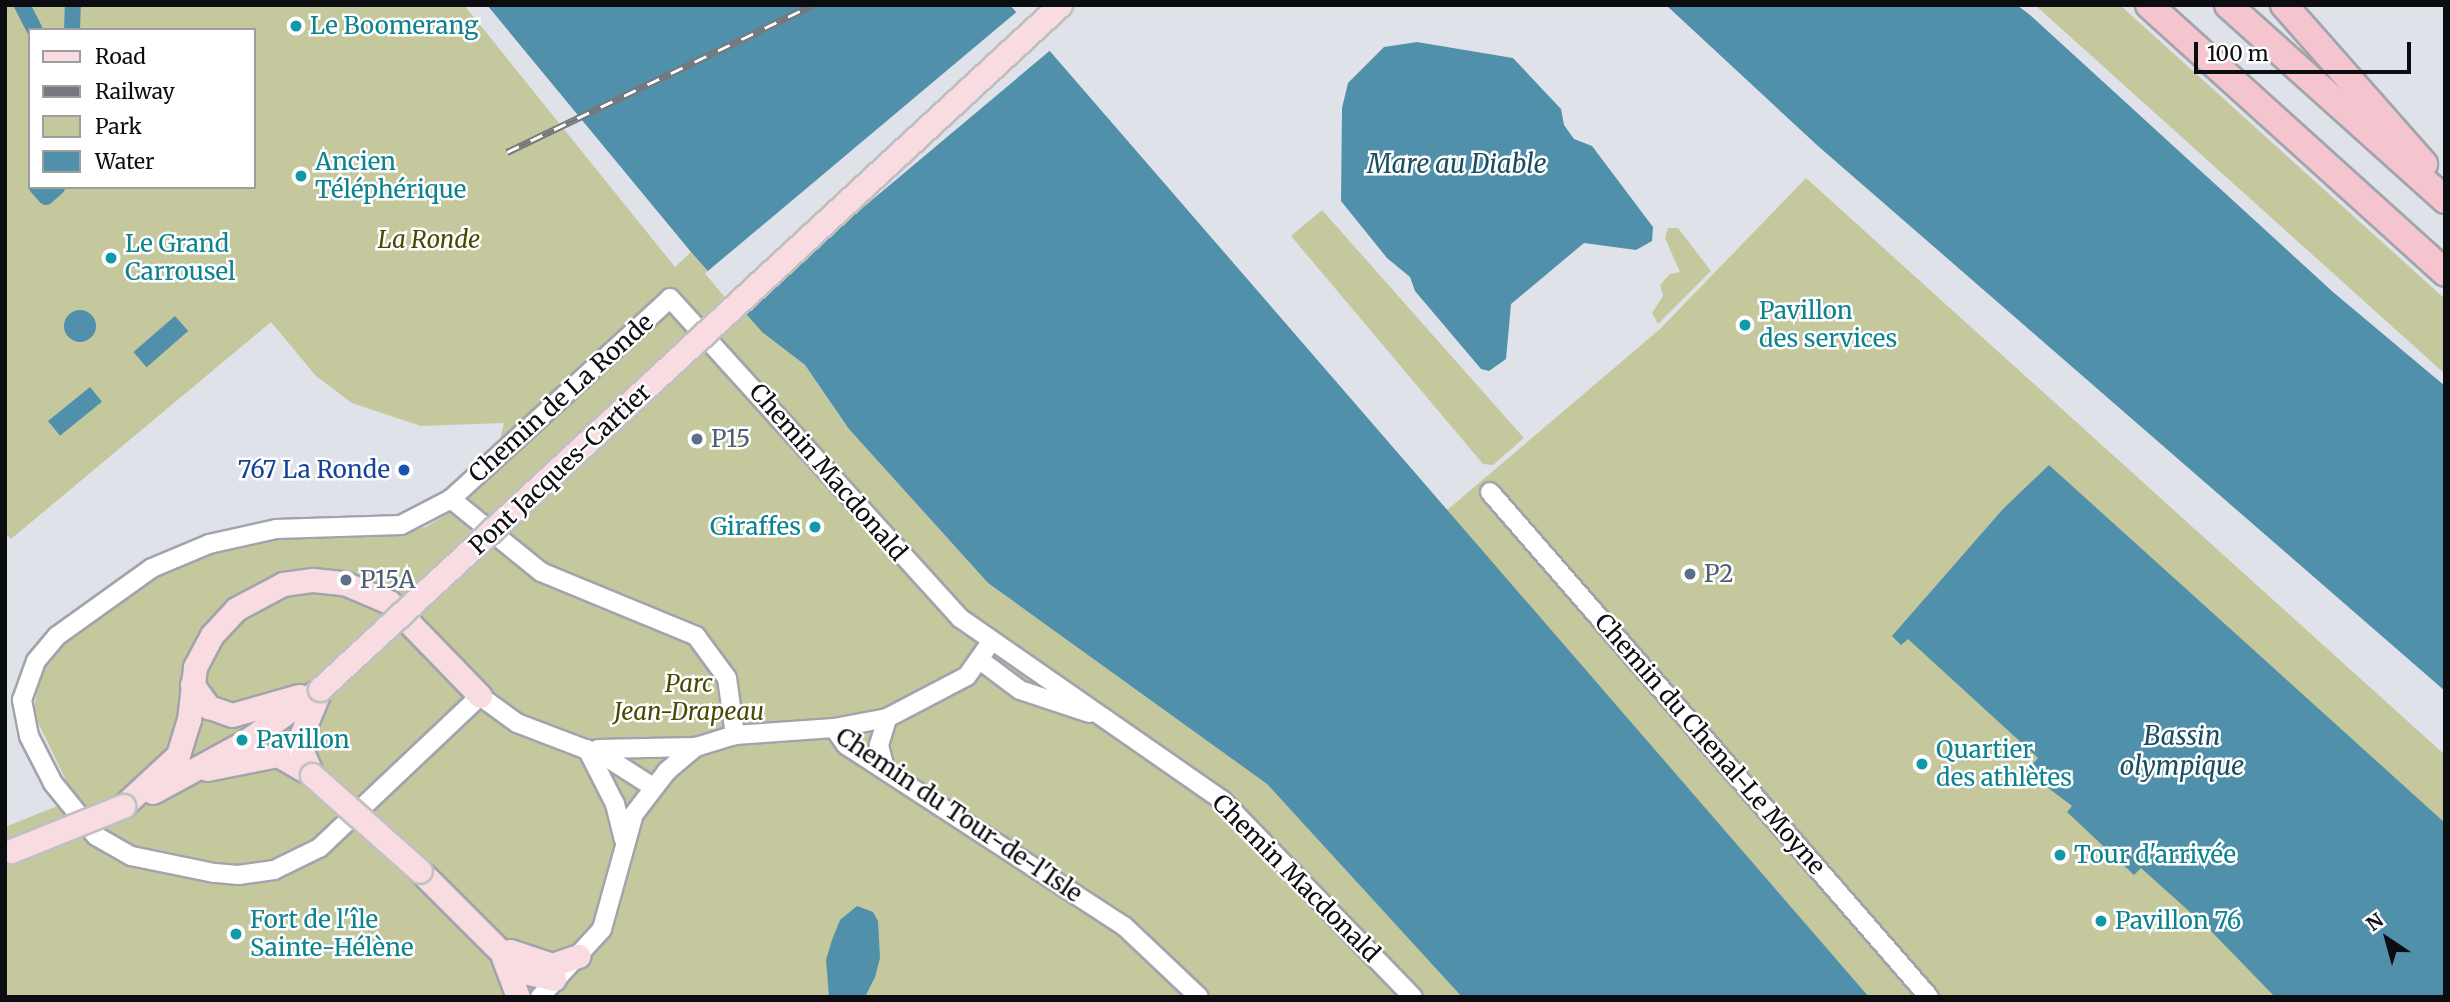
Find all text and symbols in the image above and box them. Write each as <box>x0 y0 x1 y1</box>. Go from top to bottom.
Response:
place label: Le Boomerang <box>310 12 479 40</box>
marker: Le Boomerang <box>288 18 304 34</box>
legend <box>28 28 256 189</box>
scale bar <box>2198 28 2415 72</box>
text: 100 m <box>2207 40 2269 67</box>
text: Road <box>95 43 146 70</box>
text: Railway <box>95 78 175 105</box>
text: Park <box>95 113 142 140</box>
text: Water <box>95 148 154 175</box>
place label: Ancien Téléphérique <box>315 148 466 204</box>
water label: Mare au Diable <box>1367 148 1547 180</box>
marker: Ancien Téléphérique <box>293 168 309 184</box>
park label: La Ronde <box>378 226 480 254</box>
place label: Le Grand Carrousel <box>125 230 235 286</box>
marker: Le Grand Carrousel <box>103 250 119 266</box>
place label: Pavillon des services <box>1759 297 1897 353</box>
street label: Chemin de La Ronde <box>463 308 659 488</box>
marker: Pavillon des services <box>1737 317 1753 333</box>
street label: Pont Jacques-Cartier <box>463 377 657 561</box>
street label: Chemin Macdonald <box>743 378 913 566</box>
place label: P15 <box>711 425 750 453</box>
marker: P15 <box>689 431 705 447</box>
place label: 767 La Ronde <box>238 456 390 484</box>
marker: 767 La Ronde <box>396 462 412 478</box>
place label: Giraffes <box>710 513 801 541</box>
marker: Giraffes <box>807 519 823 535</box>
place label: P2 <box>1704 560 1734 588</box>
place label: P15A <box>360 566 415 594</box>
marker: P2 <box>1682 566 1698 582</box>
marker: P15A <box>338 572 354 588</box>
street label: Chemin du Chenal-Le Moyne <box>1589 608 1831 880</box>
park label: Parc Jean-Drapeau <box>614 670 764 726</box>
water label: Bassin olympique <box>2120 720 2244 782</box>
street label: Chemin du Tour-de-l'Isle <box>830 722 1088 908</box>
place label: Pavillon <box>256 726 350 754</box>
marker: Pavillon <box>234 732 250 748</box>
place label: Quartier des athlètes <box>1936 736 2072 792</box>
marker: Quartier des athlètes <box>1914 756 1930 772</box>
street label: Chemin Macdonald <box>1206 788 1386 968</box>
place label: Tour d'arrivée <box>2074 841 2236 869</box>
marker: Tour d'arrivée <box>2052 847 2068 863</box>
north arrow <box>2352 904 2422 974</box>
place label: Fort de l'île Sainte-Hélène <box>250 906 413 962</box>
place label: Pavillon 76 <box>2115 907 2241 935</box>
text: N <box>2362 908 2388 936</box>
marker: Pavillon 76 <box>2093 913 2109 929</box>
marker: Fort de l'île Sainte-Hélène <box>228 926 244 942</box>

